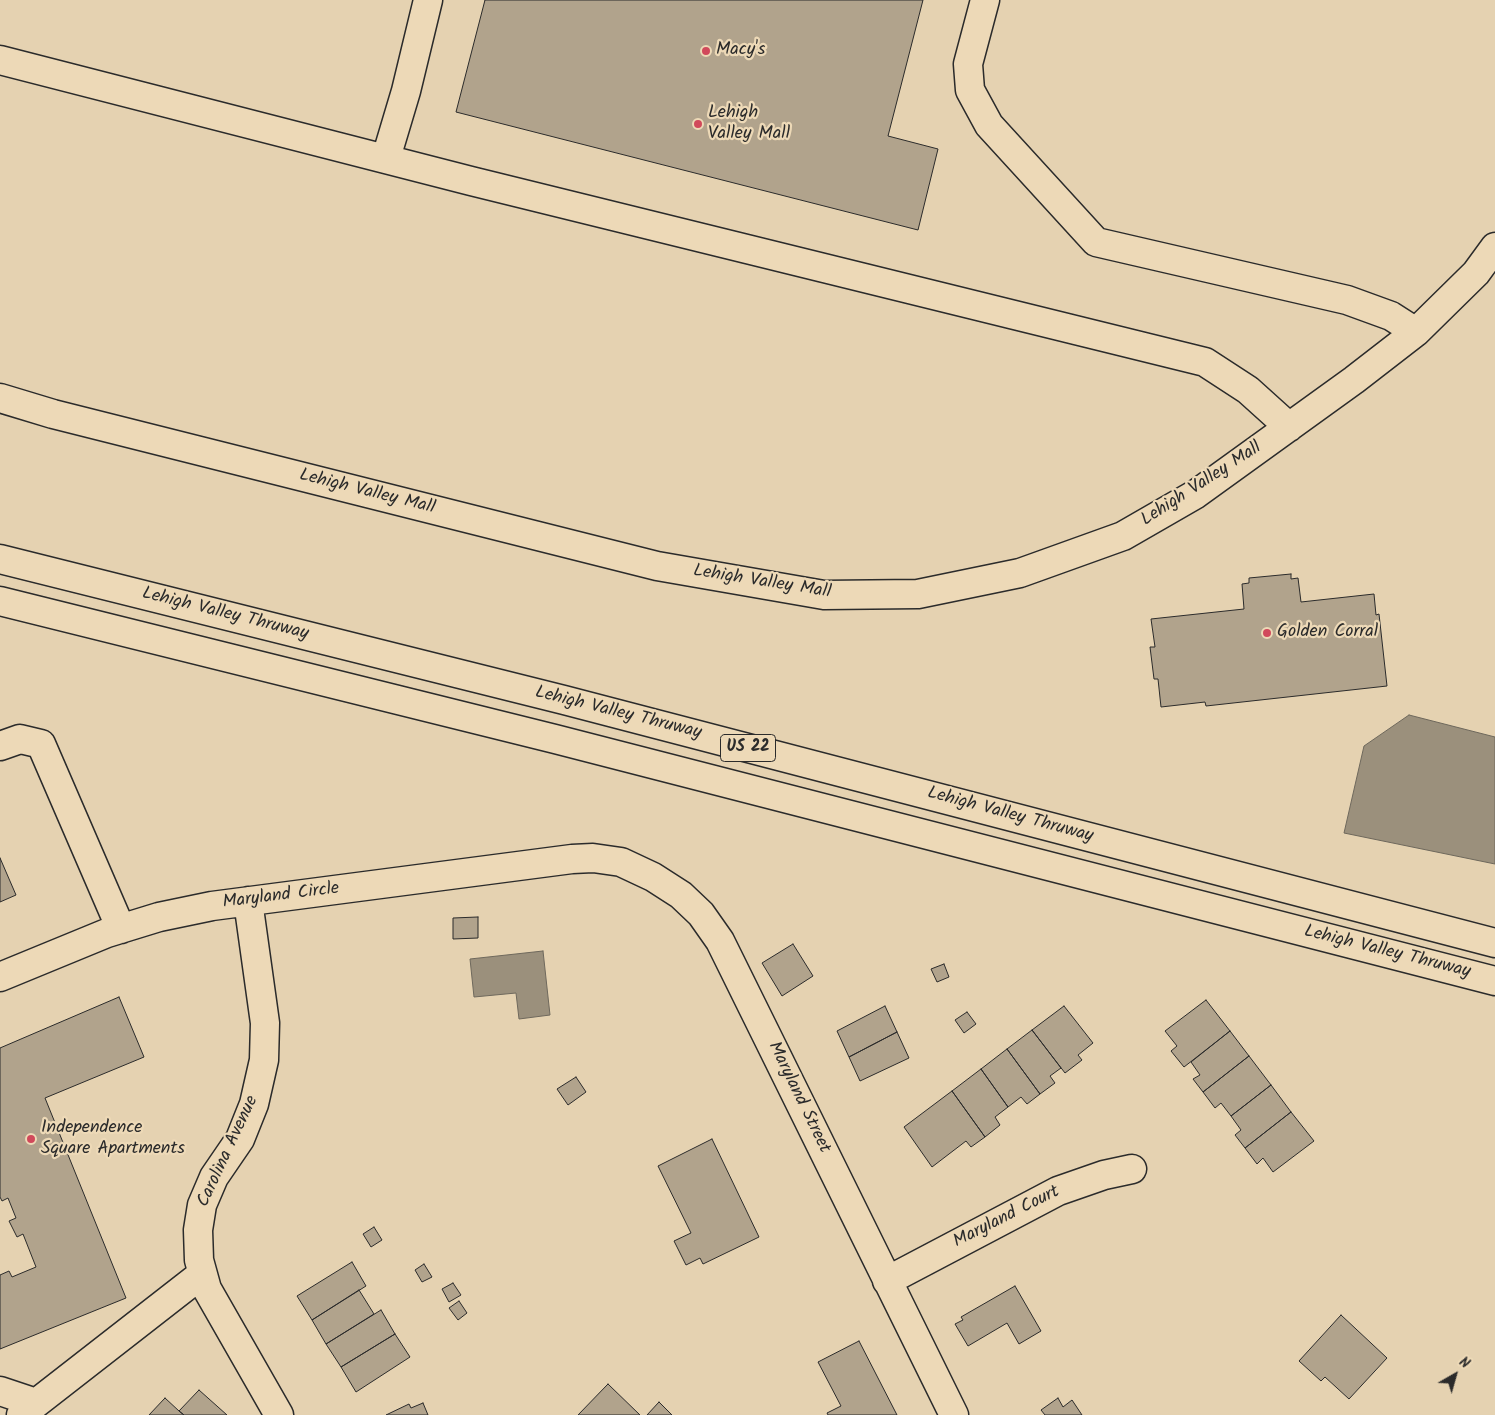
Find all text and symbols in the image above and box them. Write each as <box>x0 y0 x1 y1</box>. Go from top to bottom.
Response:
place label: Macy's <box>716 40 765 62</box>
marker: Macy's <box>700 45 712 57</box>
place label: Lehigh Valley Mall <box>708 103 790 146</box>
marker: Lehigh Valley Mall <box>692 118 704 130</box>
street label: Lehigh Valley Mall <box>1138 438 1266 532</box>
street label: Lehigh Valley Mall <box>297 466 437 520</box>
street label: Lehigh Valley Mall <box>691 561 833 605</box>
street label: Lehigh Valley Thruway <box>140 584 310 646</box>
place label: Golden Corral <box>1277 622 1378 644</box>
marker: Golden Corral <box>1261 627 1273 639</box>
street label: Lehigh Valley Thruway <box>533 683 703 745</box>
road number: US 22 <box>720 734 776 761</box>
street label: Lehigh Valley Thruway <box>925 783 1095 849</box>
street label: Maryland Circle <box>222 879 340 915</box>
street label: Lehigh Valley Thruway <box>1302 922 1472 984</box>
street label: Maryland Street <box>762 1039 834 1157</box>
street label: Carolina Avenue <box>194 1093 264 1211</box>
place label: Independence Square Apartments <box>41 1118 185 1160</box>
marker: Independence Square Apartments <box>25 1133 37 1145</box>
street label: Maryland Court <box>950 1182 1064 1254</box>
north arrow <box>1430 1350 1480 1400</box>
text: N <box>1454 1352 1474 1375</box>

